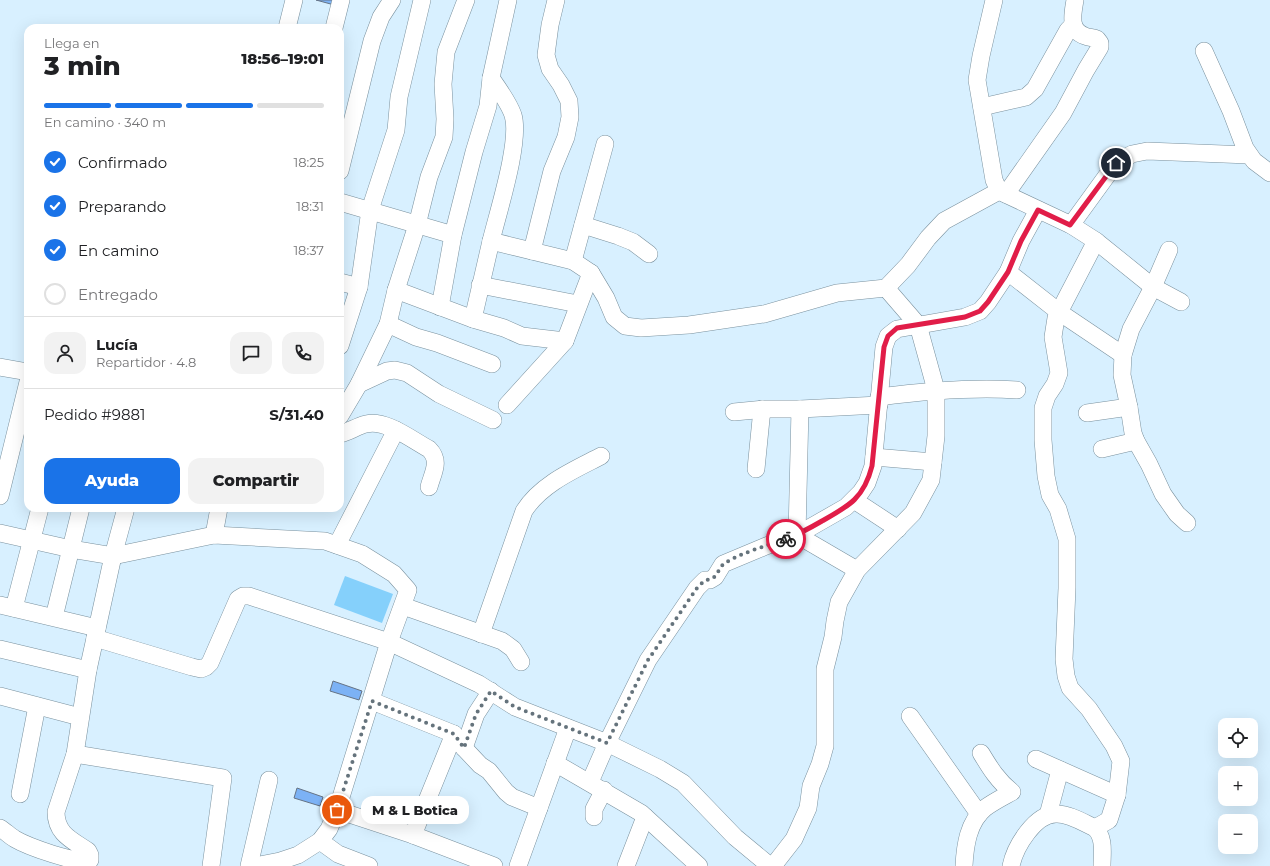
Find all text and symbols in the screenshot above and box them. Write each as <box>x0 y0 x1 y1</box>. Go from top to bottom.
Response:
text: Llega en <box>44 35 100 51</box>
text: 18:56–19:01 <box>241 49 324 68</box>
text: 3 min <box>44 50 121 82</box>
text: En camino · 340 m <box>44 114 166 130</box>
pin <box>1099 146 1133 180</box>
icon: check <box>44 151 66 173</box>
icon: home <box>1105 152 1127 174</box>
text: Confirmado <box>78 153 167 172</box>
text: 18:25 <box>294 154 324 170</box>
icon: check <box>44 195 66 217</box>
text: Preparando <box>78 197 166 216</box>
text: 18:31 <box>296 198 324 214</box>
icon: check <box>44 239 66 261</box>
text: En camino <box>78 241 159 260</box>
text: 18:37 <box>293 242 324 258</box>
text: Entregado <box>78 285 158 304</box>
button: person <box>44 332 86 374</box>
button: chat <box>230 332 272 374</box>
button: phone <box>282 332 324 374</box>
text: Lucía <box>96 335 138 354</box>
text: Repartidor · 4.8 <box>96 354 196 370</box>
text: Pedido #9881 <box>44 405 145 424</box>
text: S/31.40 <box>269 405 324 424</box>
button: Ayuda <box>44 458 180 504</box>
button: Compartir <box>188 458 324 504</box>
courier <box>766 519 806 559</box>
icon: bike <box>775 528 797 550</box>
map controls <box>1218 718 1258 854</box>
button: locate <box>1218 718 1258 758</box>
button: + <box>1218 766 1258 806</box>
pin <box>320 793 354 827</box>
callout: M & L Botica <box>361 796 469 824</box>
icon: bag <box>326 799 348 821</box>
text: M & L Botica <box>372 802 458 818</box>
button: − <box>1218 814 1258 854</box>

